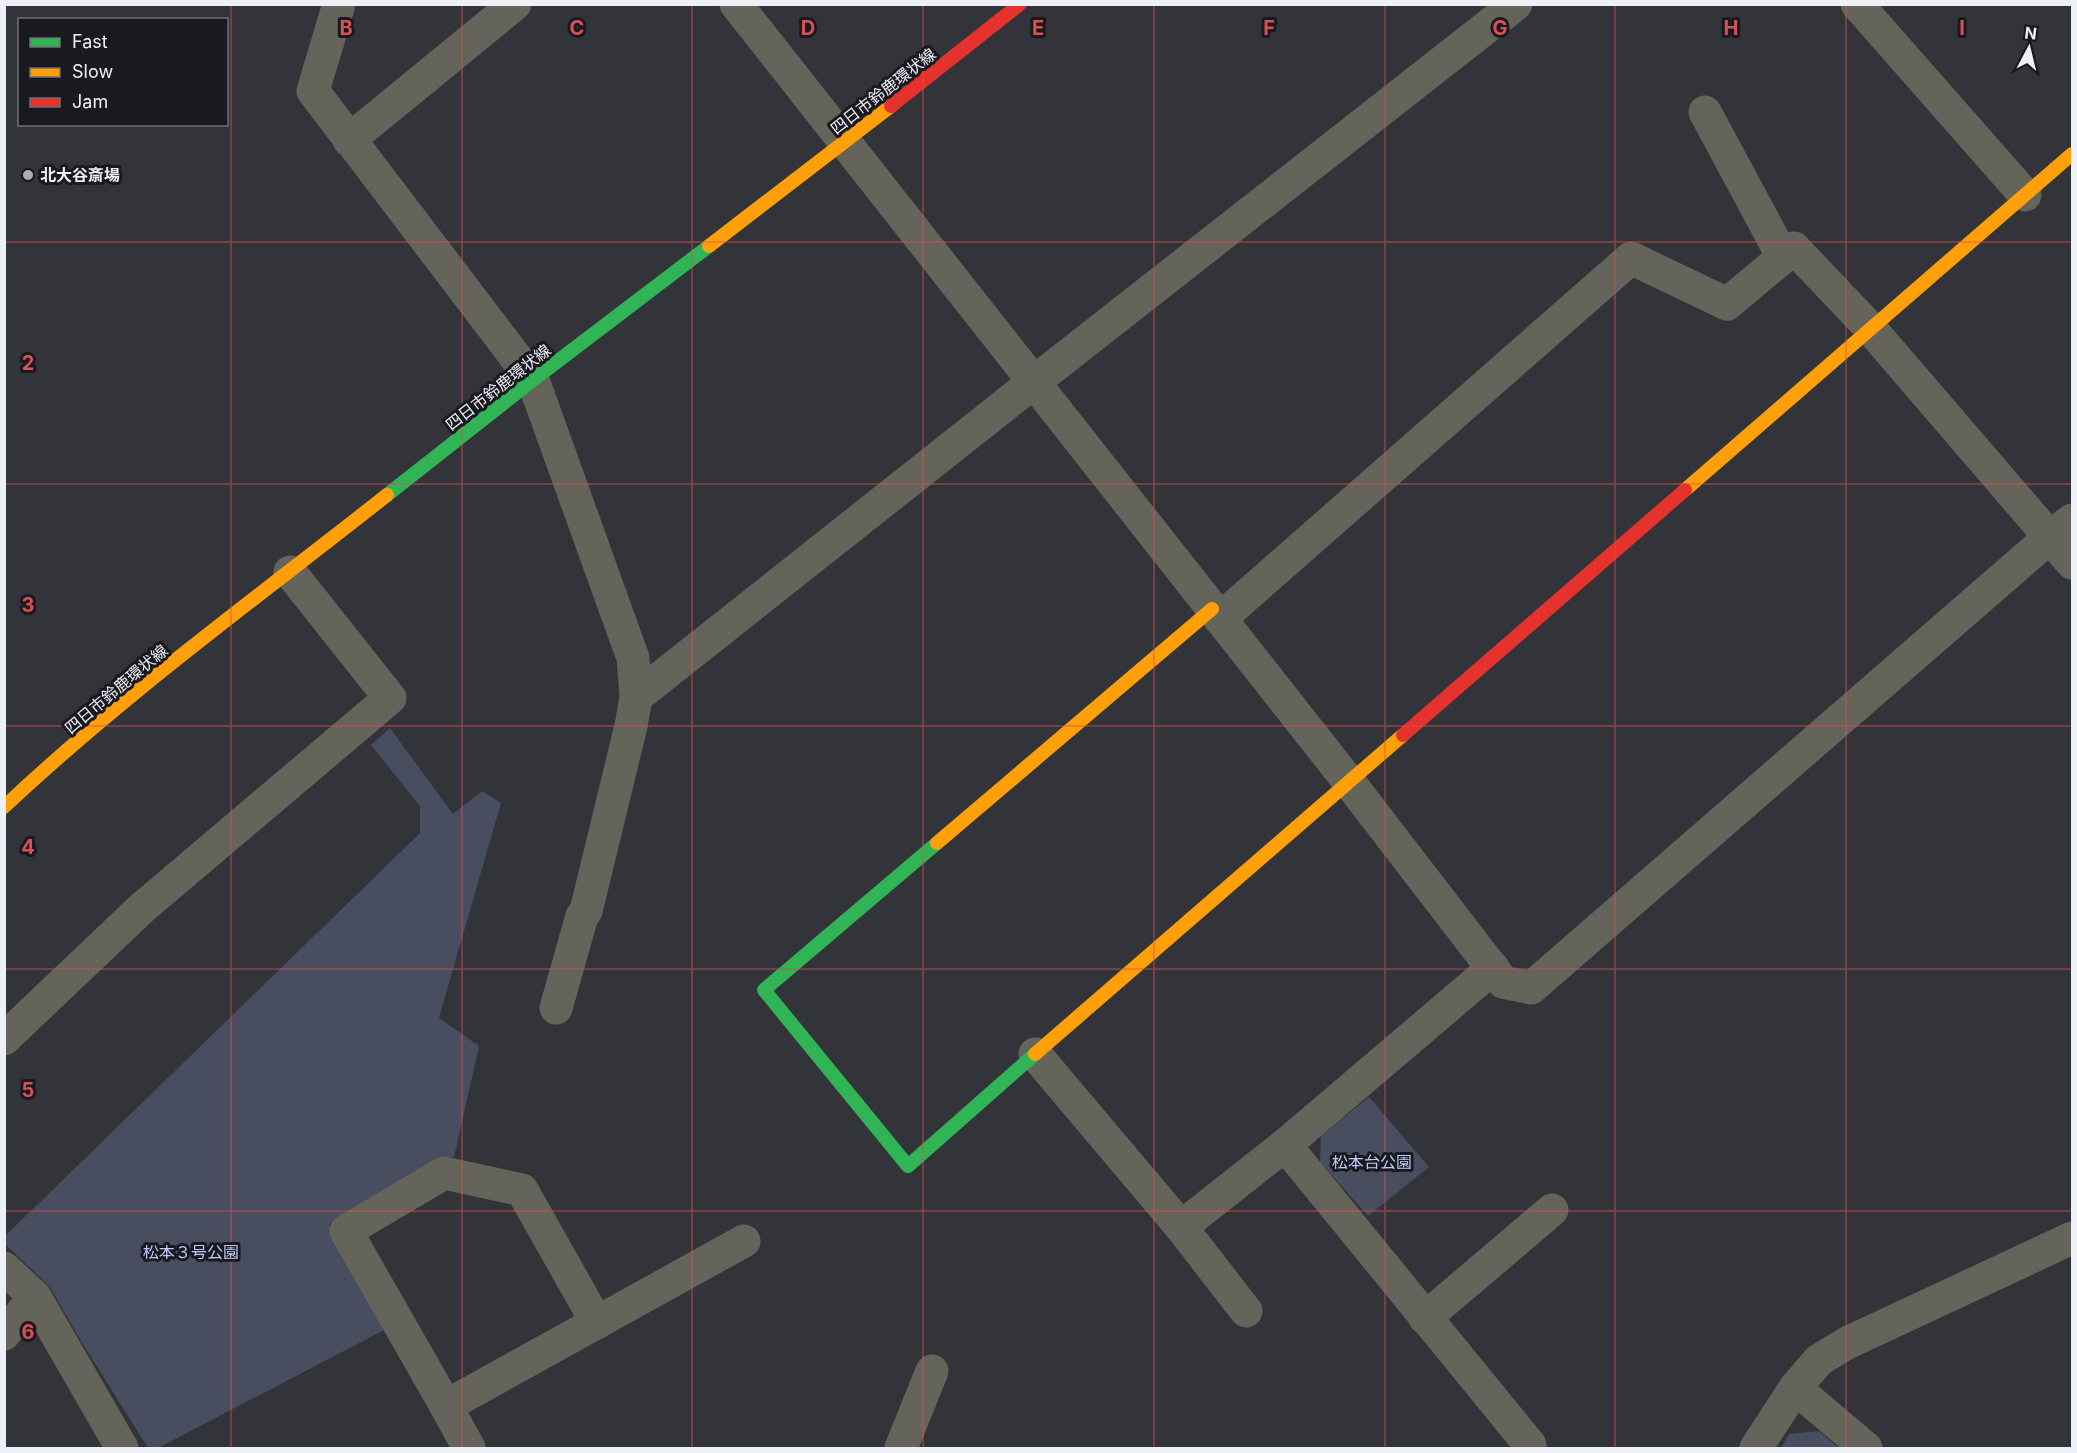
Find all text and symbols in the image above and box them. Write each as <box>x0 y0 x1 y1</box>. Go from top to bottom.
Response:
text: B <box>339 16 353 40</box>
text: C <box>570 16 584 40</box>
text: D <box>801 16 815 40</box>
text: E <box>1032 16 1044 40</box>
text: F <box>1263 16 1275 40</box>
text: G <box>1492 16 1508 40</box>
text: H <box>1724 16 1738 40</box>
text: I <box>1959 16 1965 40</box>
legend <box>18 18 228 126</box>
north arrow <box>1999 18 2059 78</box>
text: N <box>2024 22 2038 44</box>
text: Fast <box>72 31 108 52</box>
street label: 四日市鈴鹿環状線 <box>826 44 940 138</box>
text: Slow <box>72 61 113 82</box>
text: Jam <box>72 91 108 112</box>
place label: 北大谷斎場 <box>40 165 120 185</box>
marker: 北大谷斎場 <box>21 168 35 182</box>
street label: 四日市鈴鹿環状線 <box>441 340 555 434</box>
text: 2 <box>22 351 34 375</box>
text: 3 <box>22 593 34 617</box>
street label: 四日市鈴鹿環状線 <box>61 640 171 738</box>
text: 4 <box>21 835 35 859</box>
text: 5 <box>22 1078 34 1102</box>
park label: 松本台公園 <box>1332 1152 1412 1172</box>
park label: 松本３号公園 <box>143 1242 239 1262</box>
text: 6 <box>22 1320 35 1344</box>

